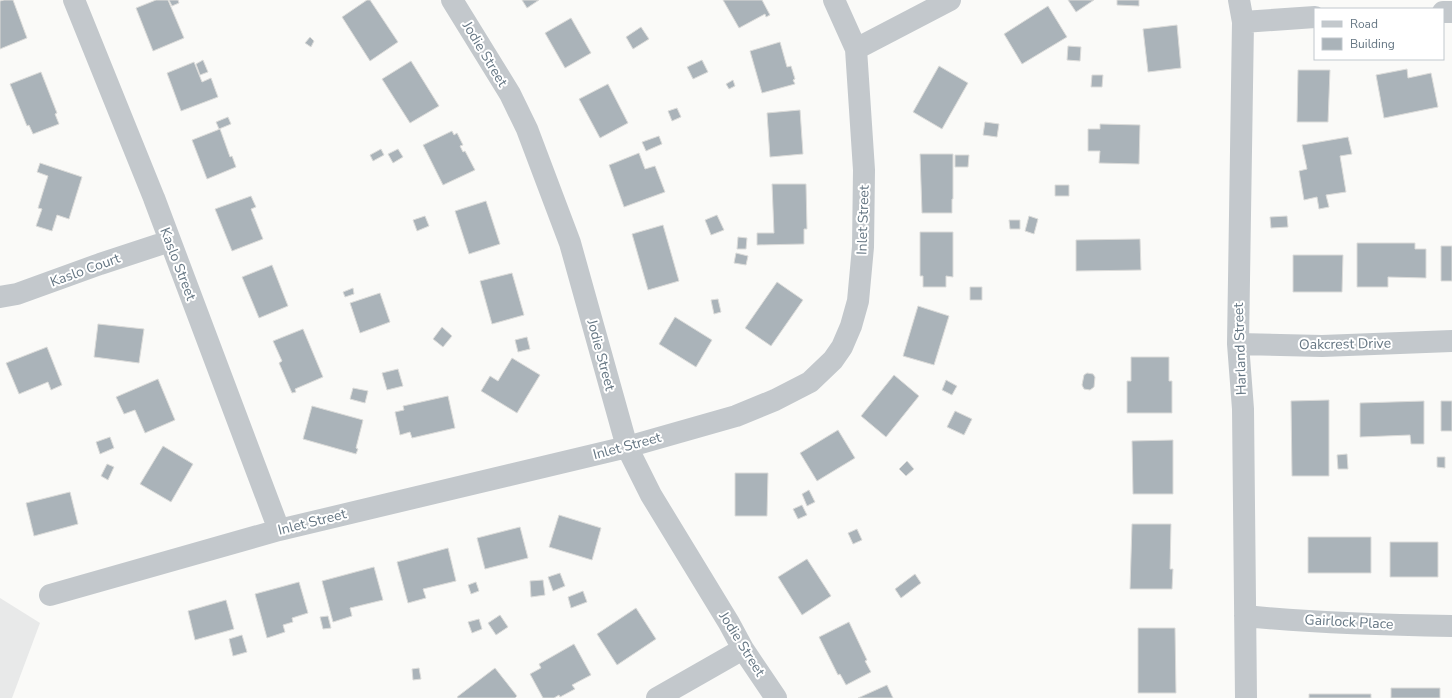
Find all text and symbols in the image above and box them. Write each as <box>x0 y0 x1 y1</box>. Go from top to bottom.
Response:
legend <box>1314 8 1444 60</box>
text: Road <box>1350 16 1378 32</box>
street label: Jodie Street <box>458 17 512 90</box>
text: Building <box>1350 36 1395 52</box>
street label: Inlet Street <box>852 185 874 255</box>
street label: Kaslo Street <box>155 225 201 303</box>
street label: Kaslo Court <box>47 249 123 291</box>
street label: Harland Street <box>1229 302 1251 396</box>
street label: Jodie Street <box>582 316 620 393</box>
street label: Oakcrest Drive <box>1299 334 1391 354</box>
street label: Inlet Street <box>591 428 663 464</box>
street label: Inlet Street <box>276 504 348 540</box>
street label: Jodie Street <box>714 607 769 680</box>
street label: Gairlock Place <box>1304 610 1394 634</box>

